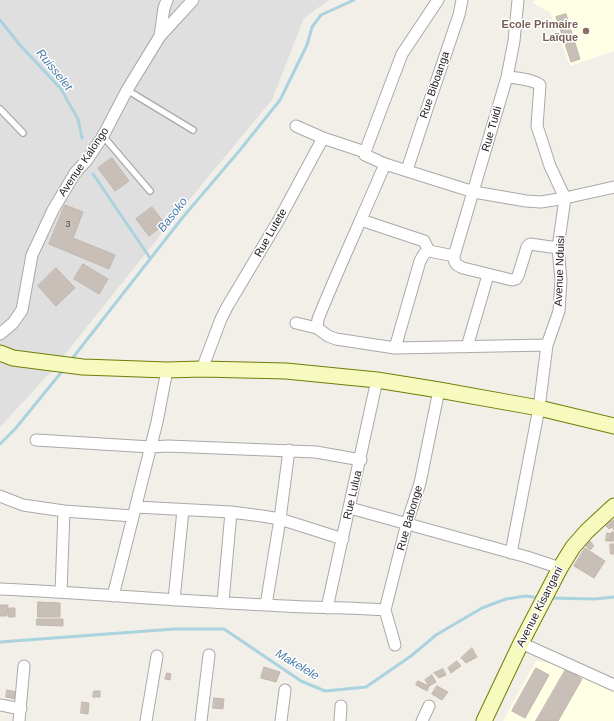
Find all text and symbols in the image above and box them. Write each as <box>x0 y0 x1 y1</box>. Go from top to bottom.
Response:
place label: Ecole Primaire Laïque <box>502 18 578 44</box>
marker: Ecole Primaire Laïque <box>581 26 591 36</box>
water label: Ruisselet <box>33 46 75 94</box>
street label: Rue Biboanga <box>417 50 453 120</box>
street label: Rue Tuidi <box>479 105 505 153</box>
street label: Avenue Kalongo <box>56 125 112 199</box>
water label: Basoko <box>155 195 191 235</box>
street label: Rue Lutete <box>252 206 290 260</box>
house number: 3 <box>65 220 71 230</box>
street label: Avenue Nduisi <box>552 235 568 307</box>
street label: Rue Lulua <box>341 469 365 521</box>
street label: Rue Babonge <box>394 484 426 552</box>
street label: Avenue Kisangani <box>514 565 566 649</box>
water label: Makelele <box>273 646 321 684</box>

